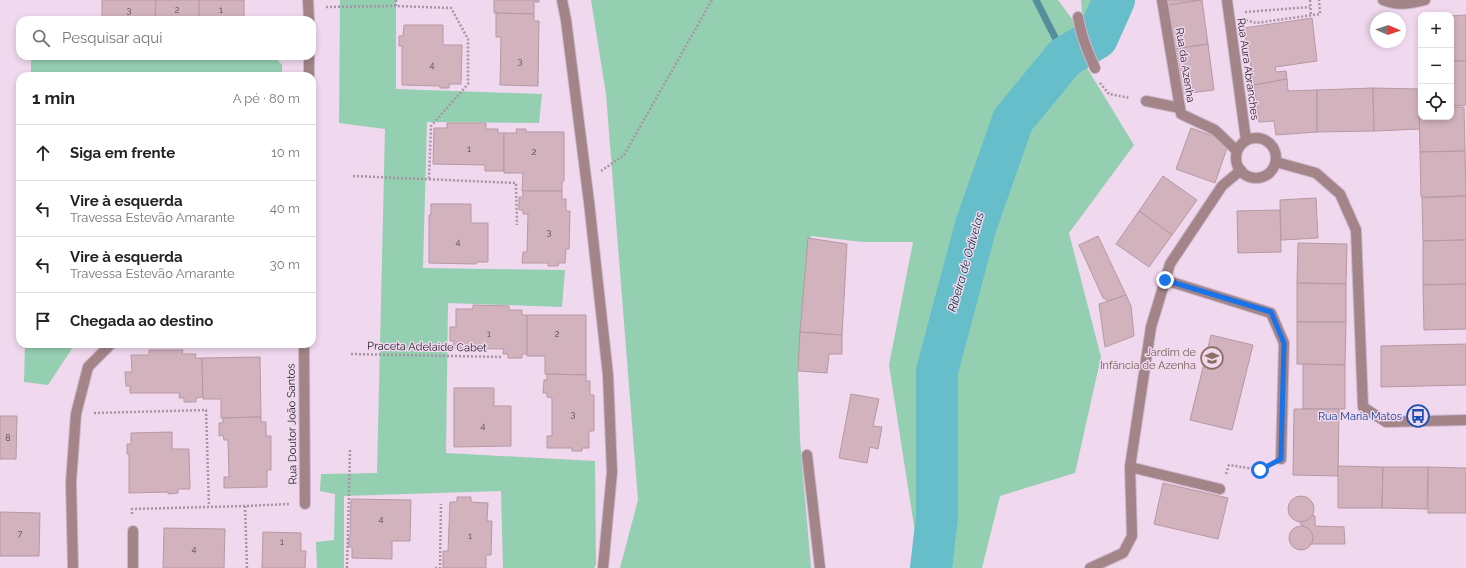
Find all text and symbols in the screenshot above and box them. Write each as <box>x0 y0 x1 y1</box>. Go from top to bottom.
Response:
house number: 3 <box>127 5 132 15</box>
house number: 2 <box>175 5 180 15</box>
house number: 1 <box>219 5 223 15</box>
north arrow <box>1370 12 1406 48</box>
map controls <box>1418 12 1454 120</box>
button: + <box>1418 12 1454 48</box>
search box <box>16 16 316 60</box>
street label: Rua Aura Abranches <box>1234 17 1262 121</box>
icon: search <box>30 27 52 49</box>
street label: Rua da Azenha <box>1173 27 1197 103</box>
text: Pesquisar aqui <box>62 29 162 47</box>
button: − <box>1418 48 1454 84</box>
house number: 3 <box>518 56 523 66</box>
house number: 4 <box>430 60 435 70</box>
button: locate <box>1418 84 1454 120</box>
text: 1 min <box>32 88 75 108</box>
text: A pé · 80 m <box>233 91 300 106</box>
icon: ahead <box>32 142 54 164</box>
text: Siga em frente <box>70 144 175 162</box>
house number: 1 <box>467 144 471 154</box>
text: 10 m <box>271 145 300 160</box>
house number: 2 <box>532 147 537 157</box>
text: Vire à esquerda <box>70 192 183 210</box>
icon: left <box>32 198 54 220</box>
text: 40 m <box>270 201 300 216</box>
text: Travessa Estevão Amarante <box>70 210 235 225</box>
water label: Ribeira de Odivelas <box>945 210 987 314</box>
house number: 3 <box>547 227 552 237</box>
house number: 4 <box>456 237 461 247</box>
text: Vire à esquerda <box>70 248 183 266</box>
icon: left <box>32 254 54 276</box>
text: 30 m <box>270 257 300 272</box>
text: Travessa Estevão Amarante <box>70 266 235 281</box>
route end <box>1156 271 1174 289</box>
icon: arrive <box>32 310 54 332</box>
text: Chegada ao destino <box>70 312 213 330</box>
house number: 1 <box>487 329 491 339</box>
house number: 2 <box>555 329 560 339</box>
street label: Praceta Adelaide Cabet <box>367 339 487 355</box>
school or university icon: Jardim de Infância de Azenha <box>1199 345 1225 371</box>
place label: Jardim de Infância de Azenha <box>1100 346 1197 372</box>
street label: Rua Doutor João Santos <box>284 363 300 485</box>
bus stop icon: Rua Maria Matos <box>1405 403 1431 429</box>
house number: 3 <box>571 409 576 419</box>
place label: Rua Maria Matos <box>1318 410 1402 423</box>
house number: 4 <box>481 421 486 431</box>
house number: 8 <box>5 433 11 443</box>
route start <box>1251 461 1269 479</box>
house number: 4 <box>379 514 384 524</box>
house number: 7 <box>18 529 23 539</box>
house number: 1 <box>468 531 472 541</box>
house number: 1 <box>280 537 284 547</box>
house number: 4 <box>192 544 197 554</box>

